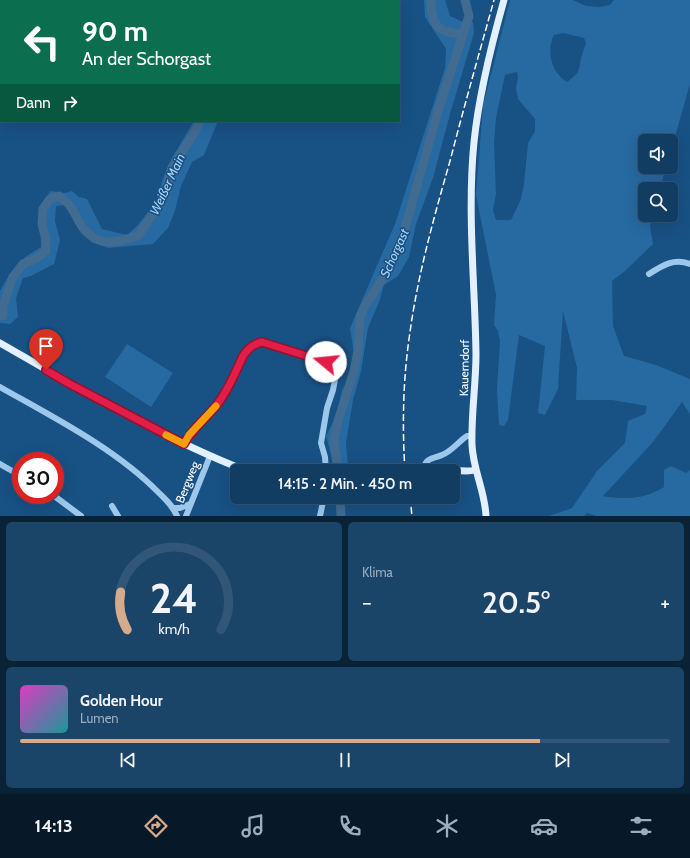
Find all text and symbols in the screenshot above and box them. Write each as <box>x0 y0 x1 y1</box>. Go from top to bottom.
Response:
text: 90 m <box>82 14 148 48</box>
icon: left <box>16 16 68 68</box>
text: An der Schorgast <box>82 48 211 70</box>
icon: right <box>59 92 81 114</box>
text: Dann <box>16 94 51 112</box>
map controls <box>638 134 678 222</box>
button: sound <box>638 134 678 174</box>
water label: Weißer Main <box>146 151 188 217</box>
button: search <box>638 182 678 222</box>
water label: Schorgast <box>376 225 412 280</box>
pin <box>29 329 63 370</box>
icon: arrive <box>35 335 57 357</box>
street label: Kauerndorf <box>456 340 472 396</box>
position arrow <box>305 341 347 383</box>
speed limit sign: 30 <box>12 452 64 504</box>
street label: Bergweg <box>172 458 203 505</box>
text: 14:15 · 2 Min. · 450 m <box>278 475 412 493</box>
text: Klima <box>362 564 393 580</box>
text: 24 <box>150 572 198 622</box>
text: 20.5° <box>482 584 550 621</box>
text: − <box>362 589 372 616</box>
text: + <box>660 589 670 616</box>
text: km/h <box>158 619 190 637</box>
text: Golden Hour <box>80 692 163 710</box>
text: Lumen <box>80 710 119 726</box>
icon: previous <box>117 749 139 771</box>
icon: pause <box>334 749 356 771</box>
icon: next <box>551 749 573 771</box>
icon: directions <box>142 812 170 840</box>
icon: music <box>239 812 267 840</box>
icon: phone <box>336 812 364 840</box>
icon: climate <box>433 812 461 840</box>
icon: car <box>530 812 558 840</box>
icon: filters <box>627 812 655 840</box>
text: 14:13 <box>35 815 73 837</box>

